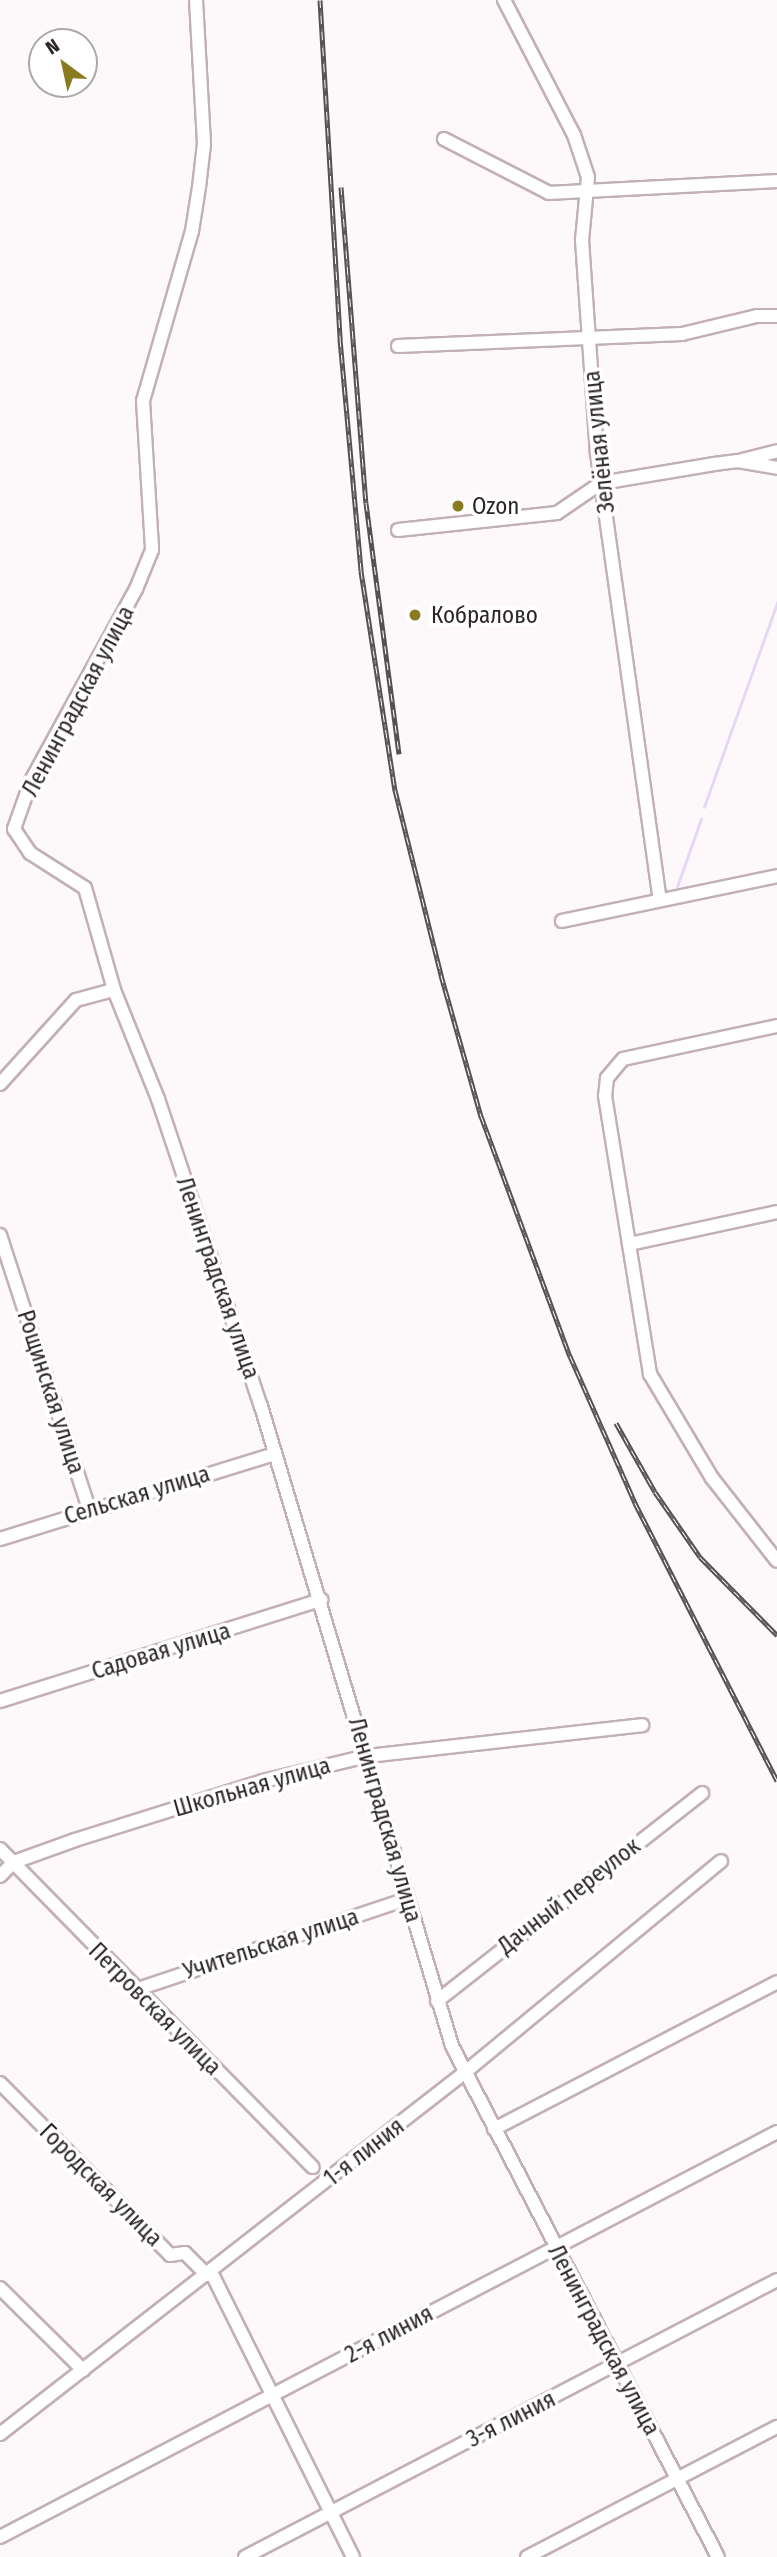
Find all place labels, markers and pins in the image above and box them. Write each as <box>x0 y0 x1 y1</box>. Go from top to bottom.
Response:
place label: Ozon <box>472 492 519 520</box>
marker: Ozon <box>450 498 466 514</box>
place label: Кобралово <box>431 601 538 629</box>
marker: Кобралово <box>405 605 425 625</box>

